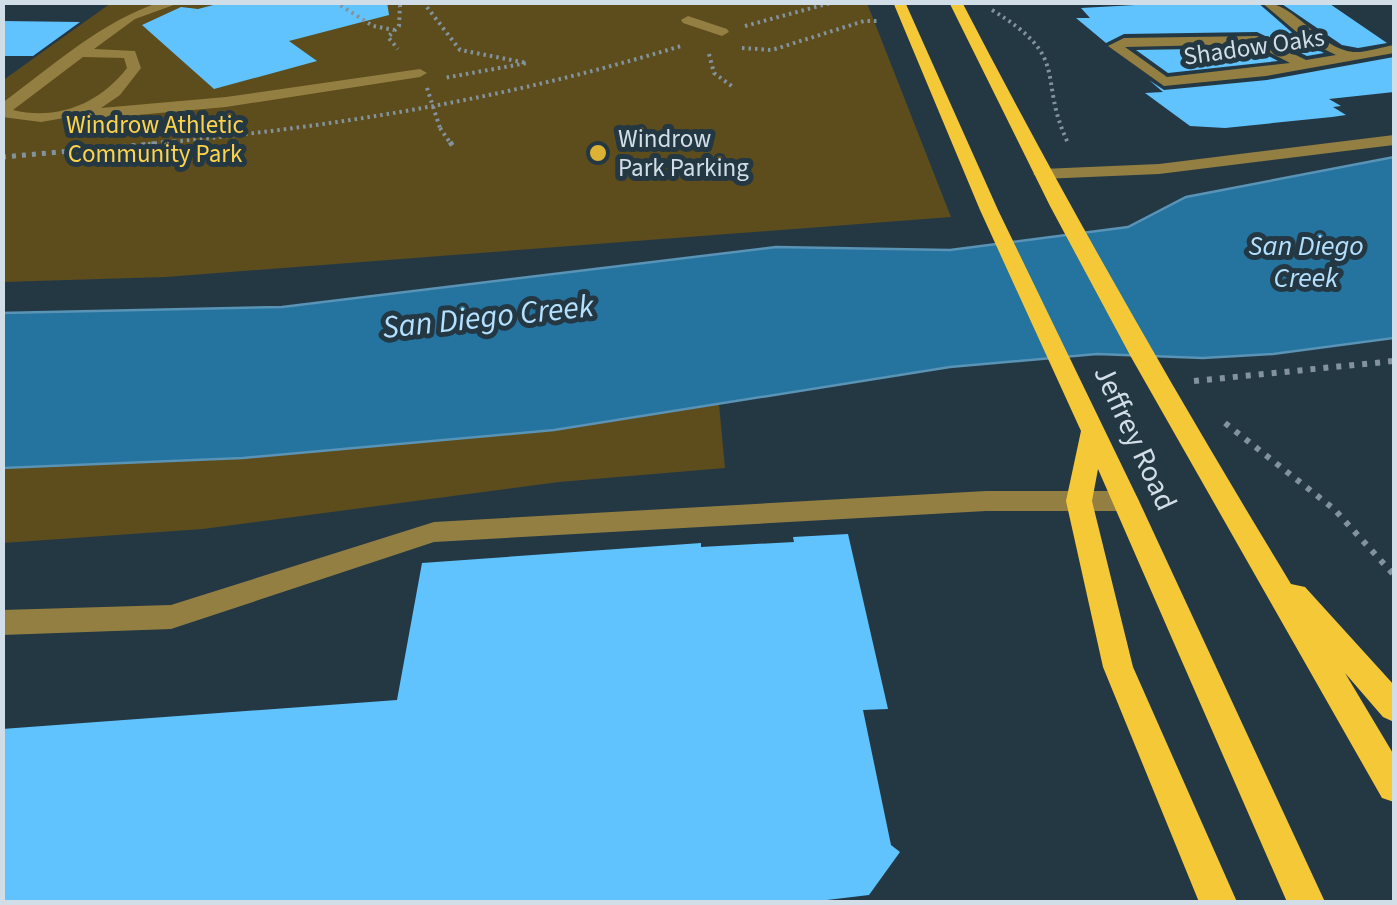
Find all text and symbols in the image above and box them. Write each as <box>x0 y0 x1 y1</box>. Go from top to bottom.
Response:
street label: Shadow Oaks <box>1181 19 1327 75</box>
park label: Windrow Athletic Community Park <box>66 107 244 172</box>
place label: Windrow Park Parking <box>618 121 749 186</box>
marker: Windrow Park Parking <box>587 142 609 164</box>
water label: San Diego Creek <box>1248 226 1364 298</box>
water label: San Diego Creek <box>380 283 597 351</box>
street label: Jeffrey Road <box>1083 358 1187 518</box>

